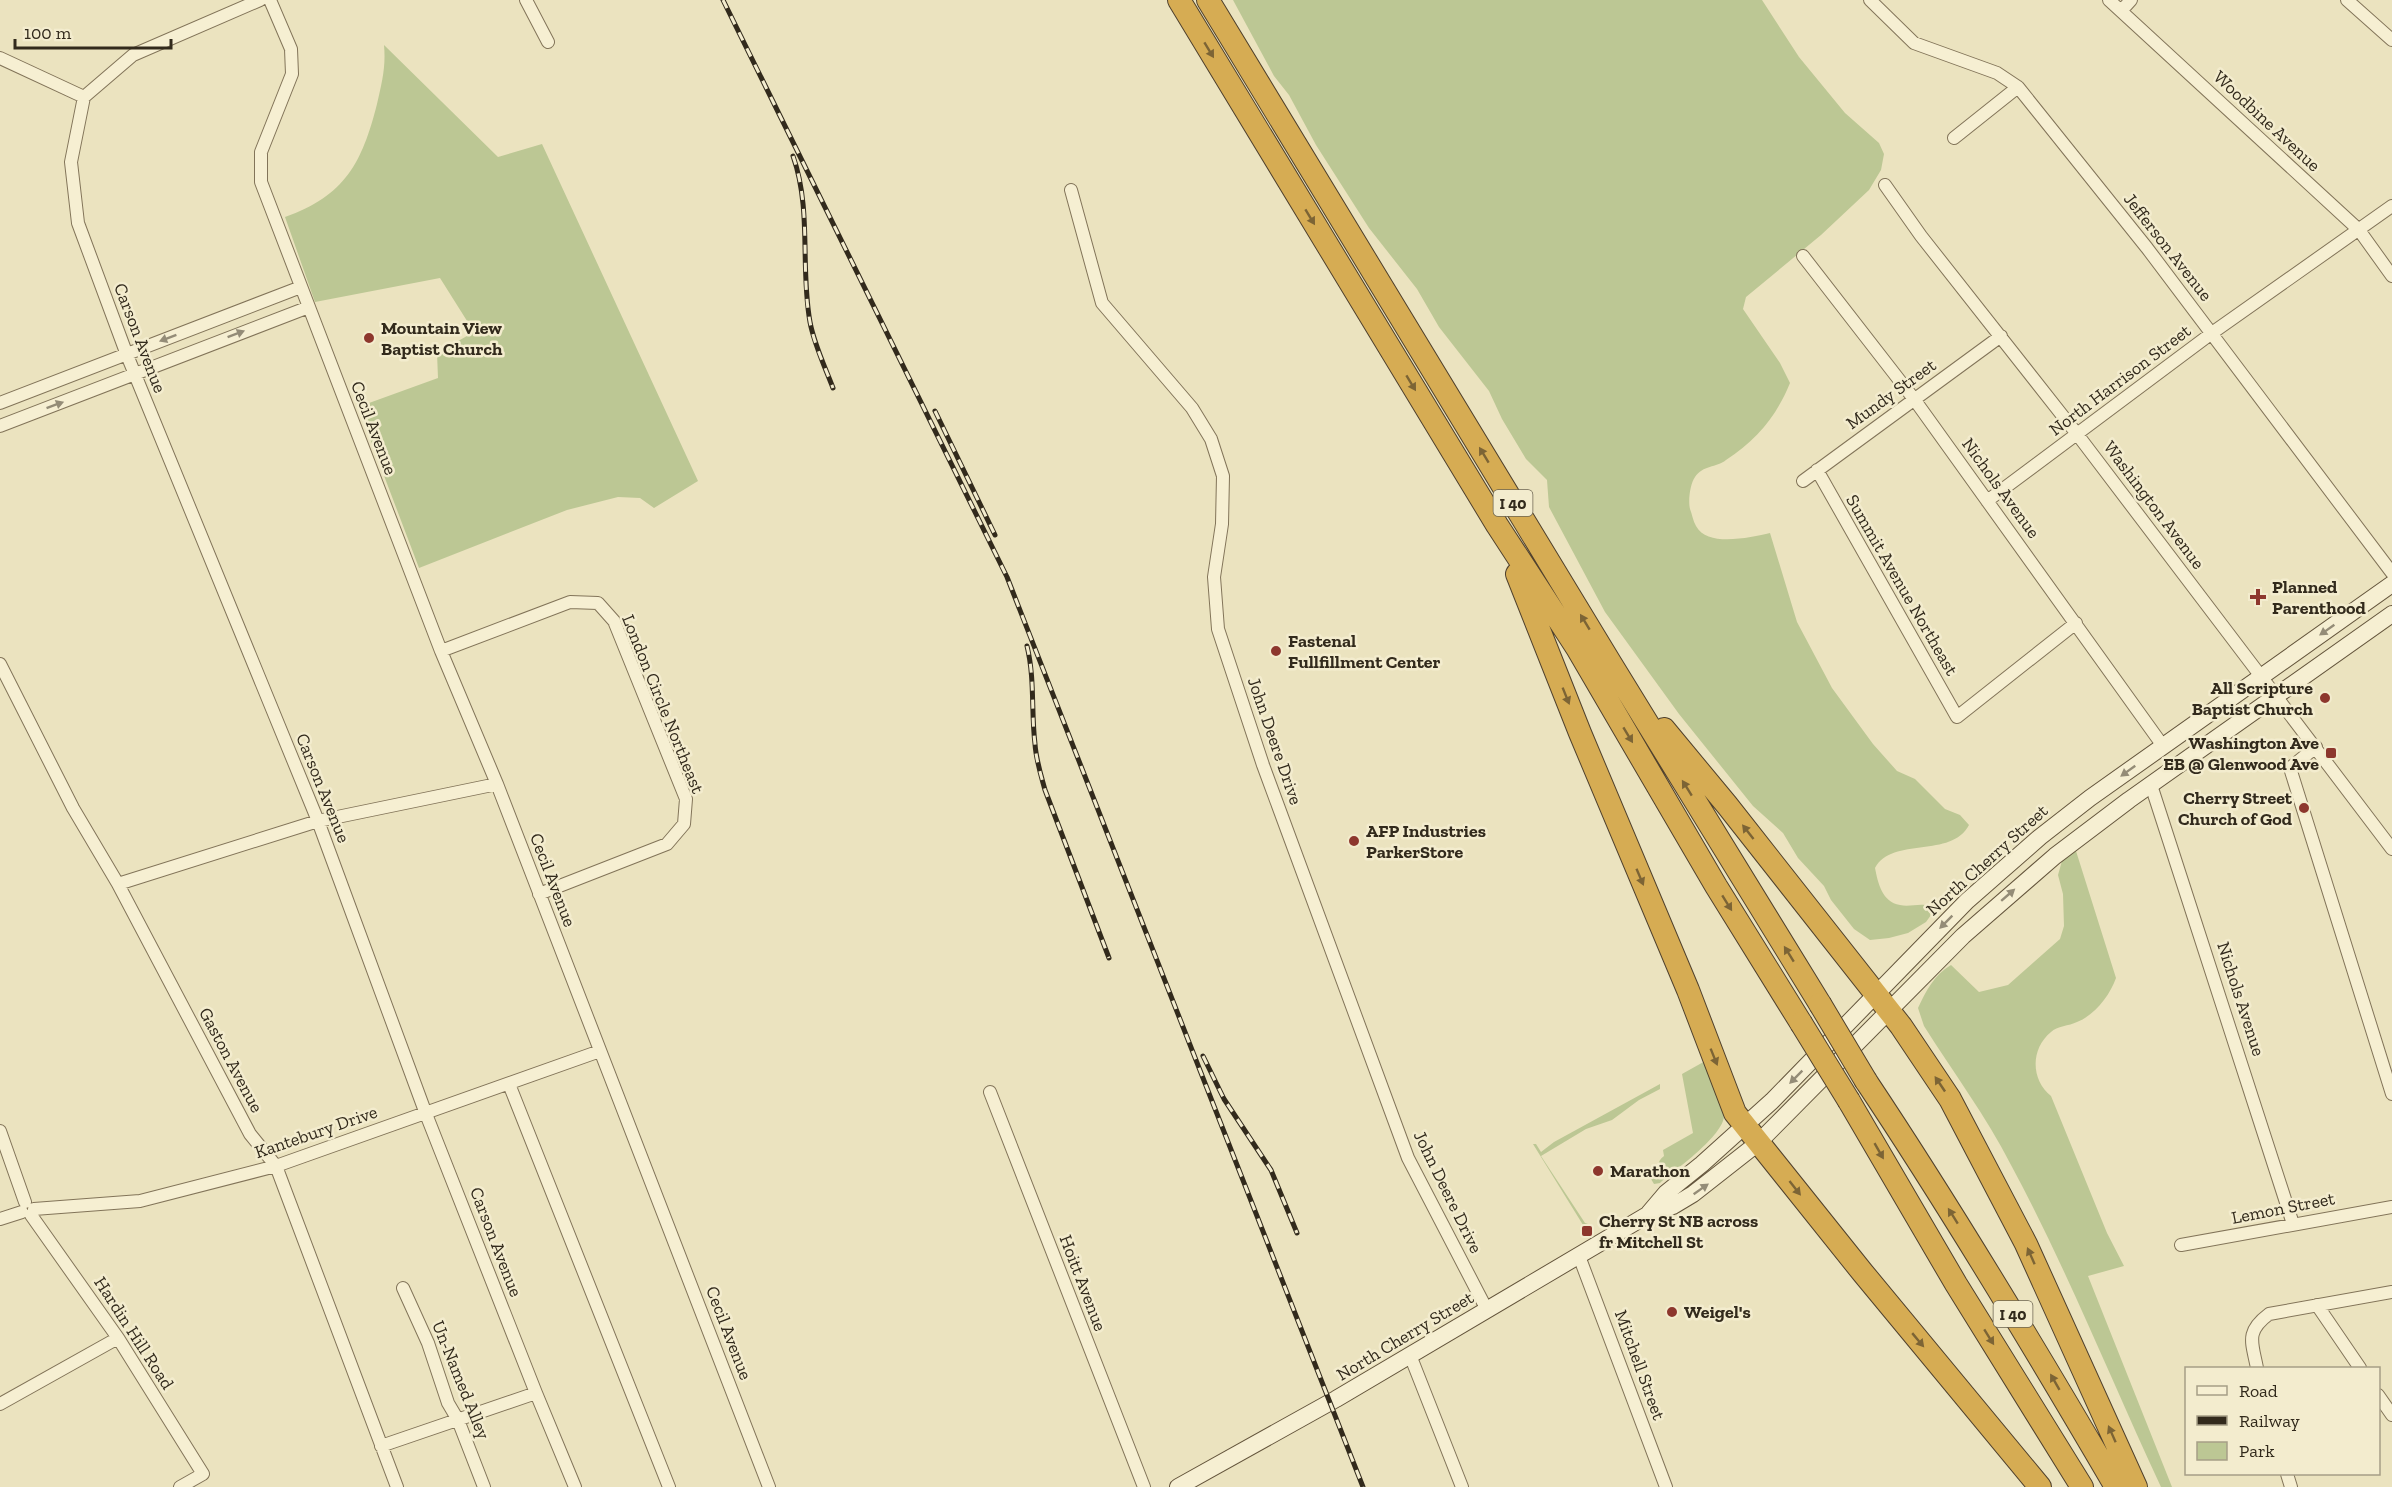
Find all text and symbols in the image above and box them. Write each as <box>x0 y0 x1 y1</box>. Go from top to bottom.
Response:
scale bar <box>15 12 171 50</box>
text: 100 m <box>24 22 72 44</box>
one-way arrow <box>1204 42 1214 59</box>
street label: Woodbine Avenue <box>2209 66 2325 176</box>
street label: Jefferson Avenue <box>2119 189 2217 305</box>
one-way arrow <box>1305 209 1316 225</box>
street label: Carson Avenue <box>109 280 171 396</box>
place label: Mountain View Baptist Church <box>381 317 503 360</box>
street label: North Harrison Street <box>2045 319 2195 440</box>
one-way arrow <box>227 329 245 338</box>
marker: Mountain View Baptist Church <box>362 331 376 345</box>
one-way arrow <box>159 334 177 344</box>
street label: Mundy Street <box>1842 354 1941 434</box>
one-way arrow <box>1406 375 1417 391</box>
street label: Cecil Avenue <box>346 378 402 478</box>
one-way arrow <box>46 400 64 410</box>
street label: Nichols Avenue <box>1957 433 2045 543</box>
street label: Washington Avenue <box>2099 437 2209 573</box>
one-way arrow <box>1478 447 1489 463</box>
road number: I 40 <box>1494 490 1532 516</box>
street label: Summit Avenue Northeast <box>1841 491 1963 680</box>
place label: Planned Parenthood <box>2272 576 2367 619</box>
marker: Planned Parenthood <box>2249 588 2267 606</box>
street label: London Circle Northeast <box>617 611 709 797</box>
one-way arrow <box>1579 614 1590 630</box>
one-way arrow <box>2320 624 2335 636</box>
place label: Fastenal Fullfillment Center <box>1288 630 1440 673</box>
marker: Fastenal Fullfillment Center <box>1269 644 1283 658</box>
street label: John Deere Drive <box>1243 674 1307 808</box>
place label: All Scripture Baptist Church <box>2192 677 2314 720</box>
one-way arrow <box>1561 688 1571 706</box>
marker: All Scripture Baptist Church <box>2318 691 2332 705</box>
one-way arrow <box>1623 727 1633 744</box>
street label: Carson Avenue <box>291 730 355 846</box>
place label: Washington Ave EB @ Glenwood Ave <box>2163 732 2319 775</box>
marker: Washington Ave EB @ Glenwood Ave <box>2324 746 2338 760</box>
one-way arrow <box>2121 764 2136 776</box>
one-way arrow <box>1681 780 1692 796</box>
place label: Cherry Street Church of God <box>2178 787 2293 830</box>
street label: North Cherry Street <box>1922 799 2053 920</box>
marker: Cherry Street Church of God <box>2297 801 2311 815</box>
place label: AFP Industries ParkerStore <box>1366 820 1486 863</box>
one-way arrow <box>1743 825 1755 840</box>
street label: Cecil Avenue <box>525 830 581 930</box>
marker: AFP Industries ParkerStore <box>1347 834 1361 848</box>
one-way arrow <box>1635 868 1645 886</box>
one-way arrow <box>2000 888 2016 901</box>
one-way arrow <box>1721 895 1732 911</box>
one-way arrow <box>1940 914 1954 928</box>
street label: Nichols Avenue <box>2212 939 2270 1059</box>
one-way arrow <box>1784 946 1795 962</box>
street label: Gaston Avenue <box>194 1004 268 1116</box>
one-way arrow <box>1710 1048 1719 1066</box>
one-way arrow <box>1789 1069 1803 1083</box>
one-way arrow <box>1935 1076 1946 1092</box>
street label: Kantebury Drive <box>252 1101 380 1163</box>
street label: John Deere Drive <box>1409 1127 1487 1257</box>
one-way arrow <box>1873 1143 1884 1159</box>
place label: Marathon <box>1610 1160 1690 1182</box>
marker: Marathon <box>1591 1164 1605 1178</box>
one-way arrow <box>1789 1181 1801 1196</box>
one-way arrow <box>1693 1183 1709 1195</box>
street label: Carson Avenue <box>465 1184 527 1300</box>
street label: Lemon Street <box>2229 1187 2337 1229</box>
one-way arrow <box>1947 1208 1958 1224</box>
place label: Cherry St NB across fr Mitchell St <box>1599 1210 1758 1253</box>
marker: Cherry St NB across fr Mitchell St <box>1580 1224 1594 1238</box>
street label: Hoitt Avenue <box>1055 1232 1111 1334</box>
one-way arrow <box>2027 1248 2036 1265</box>
street label: Hardin Hill Road <box>89 1273 179 1394</box>
street label: Cecil Avenue <box>701 1283 757 1383</box>
street label: North Cherry Street <box>1333 1286 1478 1386</box>
place label: Weigel's <box>1684 1301 1751 1323</box>
road number: I 40 <box>1994 1301 2032 1327</box>
marker: Weigel's <box>1665 1305 1679 1319</box>
street label: Mitchell Street <box>1610 1307 1670 1423</box>
street label: Un-Named Alley <box>427 1317 495 1443</box>
one-way arrow <box>1984 1329 1995 1345</box>
one-way arrow <box>1911 1332 1924 1347</box>
legend <box>2185 1367 2380 1475</box>
one-way arrow <box>2049 1374 2060 1390</box>
text: Road <box>2239 1380 2278 1402</box>
text: Railway <box>2239 1410 2301 1432</box>
one-way arrow <box>2107 1424 2117 1442</box>
text: Park <box>2239 1440 2275 1462</box>

